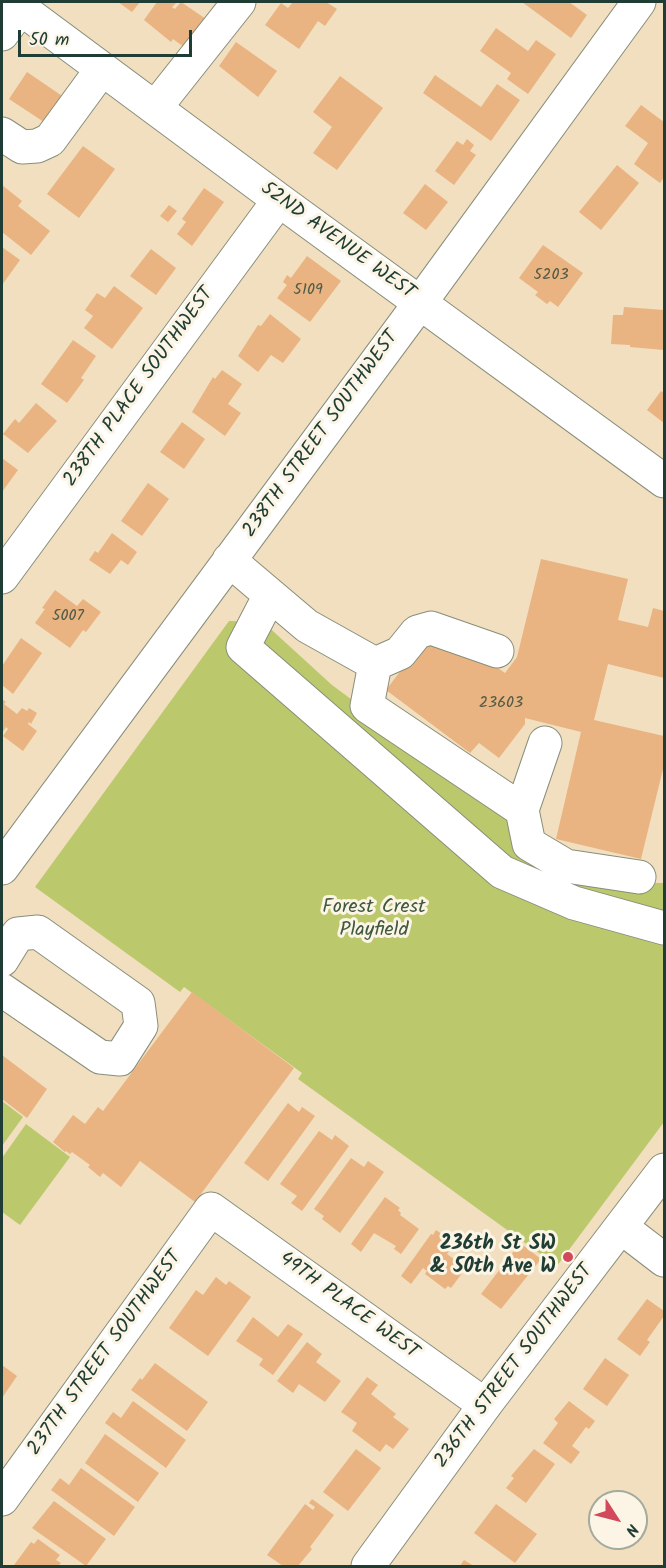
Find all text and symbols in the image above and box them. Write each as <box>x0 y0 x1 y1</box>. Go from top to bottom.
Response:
scale bar <box>21 18 195 56</box>
text: 50 m <box>29 26 69 55</box>
street label: 52ND AVENUE WEST <box>255 178 419 306</box>
house number: 5203 <box>533 266 569 286</box>
house number: 5109 <box>293 281 323 301</box>
street label: 238TH PLACE SOUTHWEST <box>60 284 220 492</box>
street label: 238TH STREET SOUTHWEST <box>239 327 405 543</box>
house number: 5007 <box>52 607 84 627</box>
house number: 23603 <box>479 694 523 714</box>
park label: Forest Crest Playfield <box>322 897 426 944</box>
place label: 236th St SW & 50th Ave W <box>430 1234 556 1281</box>
street label: 237TH STREET SOUTHWEST <box>24 1247 188 1461</box>
street label: 49TH PLACE WEST <box>273 1248 423 1366</box>
marker: 236th St SW & 50th Ave W <box>561 1250 575 1264</box>
street label: 236TH STREET SOUTHWEST <box>430 1260 600 1474</box>
north arrow <box>588 1490 648 1550</box>
text: N <box>618 1518 644 1541</box>

